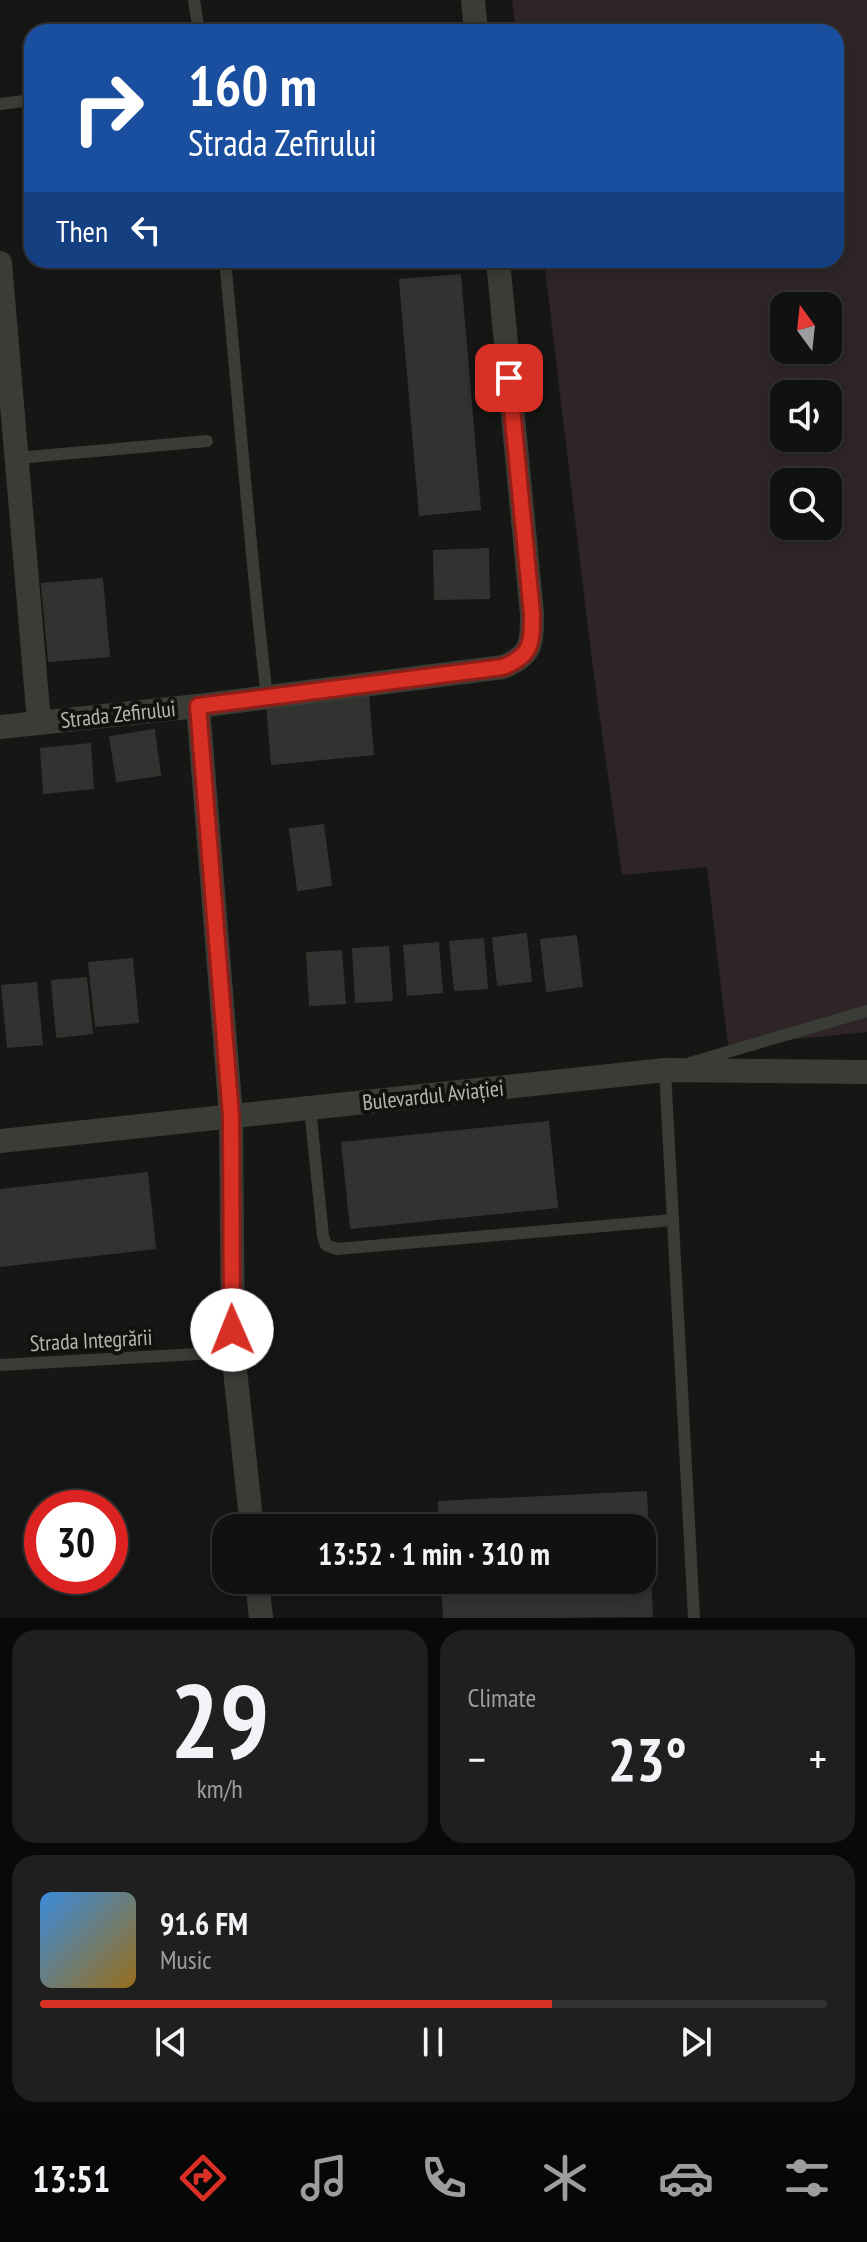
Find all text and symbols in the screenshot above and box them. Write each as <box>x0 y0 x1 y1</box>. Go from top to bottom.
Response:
text: 160 m <box>188 49 317 121</box>
icon: right <box>56 56 160 160</box>
text: Strada Zefirului <box>188 119 377 166</box>
icon: left <box>124 208 168 252</box>
text: Then <box>56 211 108 250</box>
north arrow <box>770 292 842 364</box>
map controls <box>770 292 842 540</box>
pin <box>475 344 543 412</box>
icon: arrive <box>487 356 531 400</box>
button: sound <box>770 380 842 452</box>
button: search <box>770 468 842 540</box>
street label: Strada Zefirului <box>59 694 177 734</box>
street label: Bulevardul Aviației <box>361 1074 505 1116</box>
position arrow <box>190 1288 274 1372</box>
street label: Strada Integrării <box>29 1323 153 1357</box>
speed limit sign: 30 <box>24 1490 128 1594</box>
text: 13:52 · 1 min · 310 m <box>318 1534 550 1573</box>
text: 29 <box>170 1652 269 1787</box>
text: Climate <box>468 1681 536 1714</box>
text: 23° <box>608 1720 687 1798</box>
text: − <box>468 1730 486 1787</box>
text: + <box>809 1730 827 1787</box>
text: km/h <box>197 1772 243 1805</box>
text: 91.6 FM <box>160 1904 248 1943</box>
text: Music <box>160 1943 212 1976</box>
icon: previous <box>149 2020 193 2064</box>
icon: pause <box>411 2020 455 2064</box>
icon: next <box>674 2020 718 2064</box>
icon: directions <box>175 2150 231 2206</box>
icon: music <box>296 2150 352 2206</box>
icon: phone <box>416 2150 472 2206</box>
icon: climate <box>537 2150 593 2206</box>
icon: car <box>658 2150 714 2206</box>
icon: filters <box>779 2150 835 2206</box>
text: 13:51 <box>32 2155 110 2202</box>

